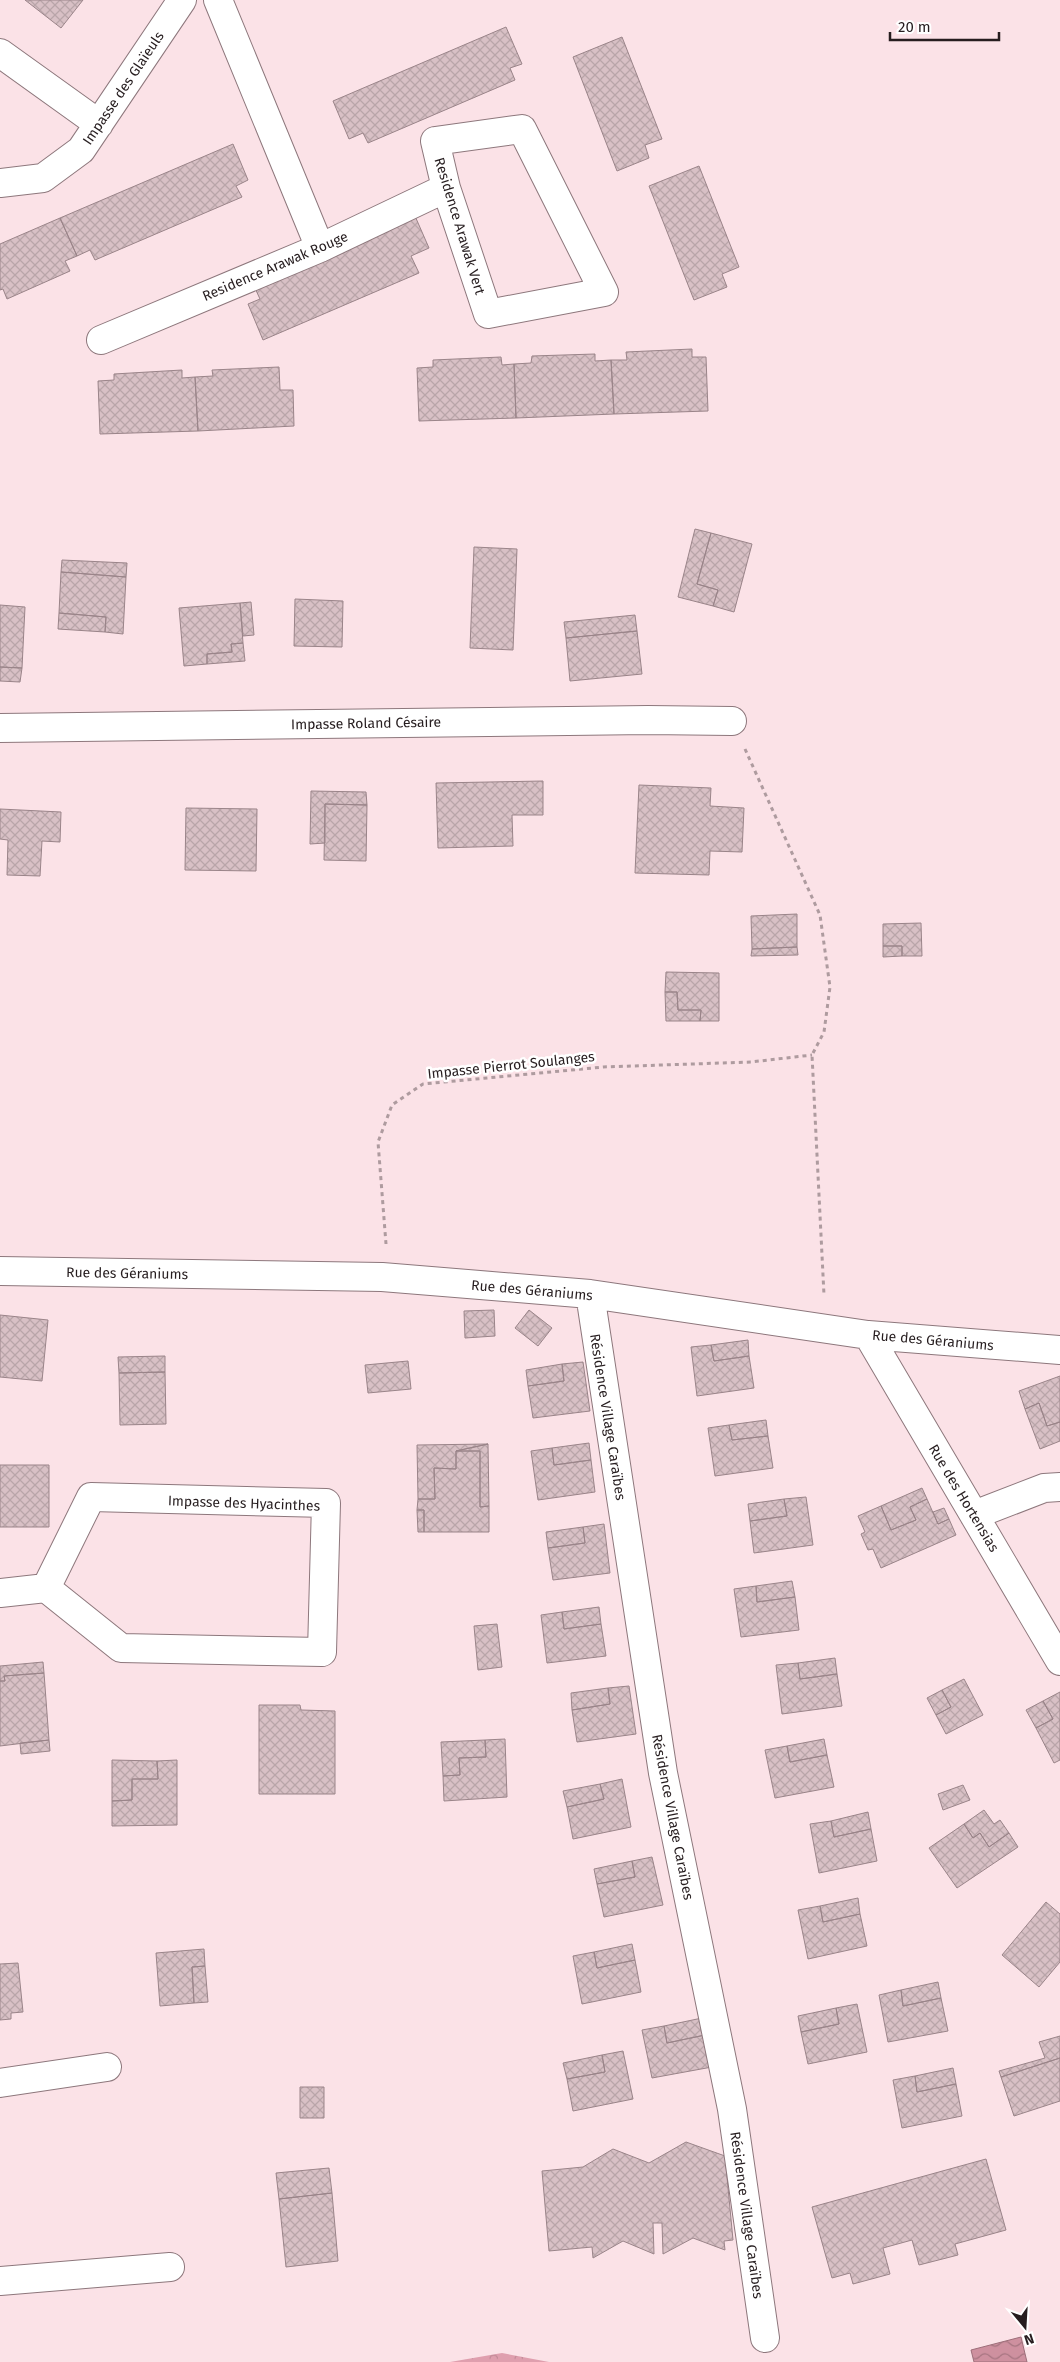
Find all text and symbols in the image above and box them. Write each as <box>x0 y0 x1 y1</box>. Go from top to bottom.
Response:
scale bar <box>890 10 999 42</box>
text: 20 m <box>898 18 931 36</box>
street label: Impasse des Glaïeuls <box>79 28 168 148</box>
street label: Residence Arawak Vert <box>431 155 489 298</box>
street label: Residence Arawak Rouge <box>200 228 351 305</box>
street label: Impasse Roland Césaire <box>291 714 441 733</box>
street label: Impasse Pierrot Soulanges <box>427 1048 596 1083</box>
street label: Rue des Géraniums <box>66 1264 189 1283</box>
street label: Rue des Géraniums <box>470 1277 594 1304</box>
street label: Rue des Géraniums <box>871 1327 995 1354</box>
street label: Résidence Village Caraïbes <box>586 1333 629 1502</box>
street label: Rue des Hortensias <box>925 1441 1003 1556</box>
street label: Impasse des Hyacinthes <box>168 1492 321 1515</box>
street label: Résidence Village Caraïbes <box>648 1733 697 1902</box>
street label: Résidence Village Caraïbes <box>726 2130 767 2300</box>
north arrow <box>1000 2302 1050 2352</box>
text: N <box>1022 2329 1036 2348</box>

